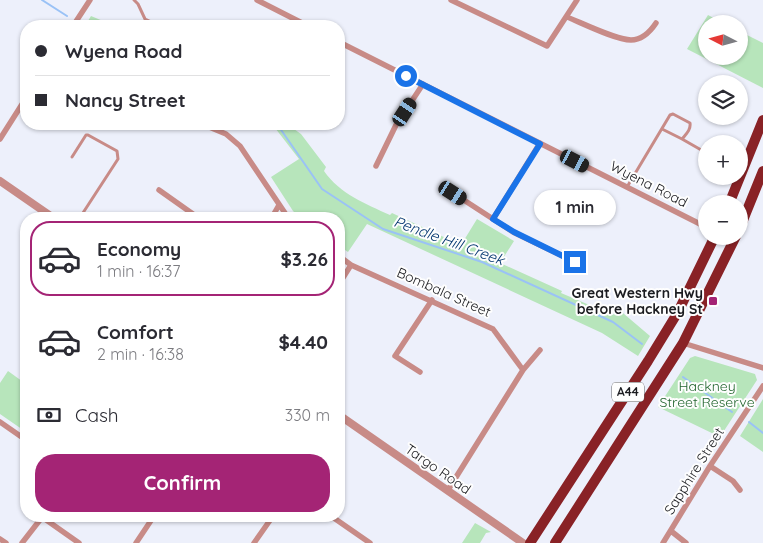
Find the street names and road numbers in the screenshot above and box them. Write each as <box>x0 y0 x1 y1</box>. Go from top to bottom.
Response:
street label: Wyena Road <box>607 157 691 211</box>
street label: Bombala Street <box>394 263 494 321</box>
road number: A44 <box>612 382 644 402</box>
street label: Sapphire Street <box>660 424 728 518</box>
street label: Targo Road <box>402 440 474 498</box>

